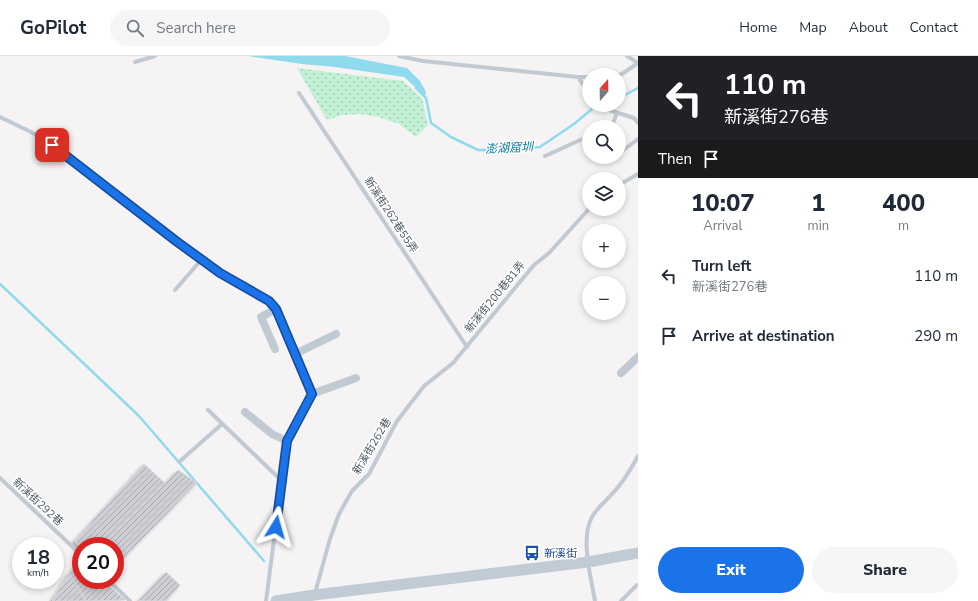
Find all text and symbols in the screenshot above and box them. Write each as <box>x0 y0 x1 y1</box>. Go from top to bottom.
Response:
search box <box>110 10 390 46</box>
text: GoPilot <box>20 15 86 41</box>
icon: search <box>124 17 146 39</box>
text: Search here <box>156 18 236 38</box>
text: Home <box>739 18 777 37</box>
text: Map <box>799 18 827 37</box>
text: About <box>849 18 888 37</box>
text: Contact <box>910 18 958 37</box>
text: 110 m <box>724 66 807 104</box>
north arrow <box>582 68 626 112</box>
map controls <box>582 68 626 320</box>
icon: left <box>658 72 710 124</box>
text: 新溪街276巷 <box>724 105 828 129</box>
button: search <box>582 120 626 164</box>
pin <box>35 128 69 162</box>
icon: arrive <box>41 134 63 156</box>
water label: 澎湖窟圳 <box>485 139 535 157</box>
icon: arrive <box>700 148 722 170</box>
text: Then <box>658 149 692 169</box>
button: layers <box>582 172 626 216</box>
street label: 新溪街262巷55弄 <box>361 174 421 256</box>
text: 10:07 <box>691 187 755 219</box>
text: 1 <box>811 187 826 219</box>
text: 400 <box>882 187 925 219</box>
text: Arrival <box>703 217 742 235</box>
text: min <box>808 217 829 235</box>
text: m <box>898 217 909 235</box>
button: + <box>582 224 626 268</box>
text: Turn left <box>692 256 751 276</box>
street label: 新溪街200巷81弄 <box>461 258 529 336</box>
icon: left <box>658 265 680 287</box>
text: 110 m <box>914 266 958 286</box>
button: − <box>582 276 626 320</box>
text: 新溪街276巷 <box>692 278 767 296</box>
icon: arrive <box>658 325 680 347</box>
text: Arrive at destination <box>692 326 835 346</box>
text: 290 m <box>914 326 958 346</box>
street label: 新溪街262巷 <box>349 415 395 477</box>
street label: 新溪街292巷 <box>10 475 66 529</box>
position arrow <box>255 506 297 548</box>
speed limit sign: 20 <box>72 537 124 589</box>
text: 18 <box>26 544 50 571</box>
bus stop icon: 新溪街 <box>523 544 541 562</box>
place label: 新溪街 <box>544 546 577 561</box>
button: Exit <box>658 547 804 593</box>
button: Share <box>812 547 958 593</box>
text: km/h <box>27 566 49 580</box>

